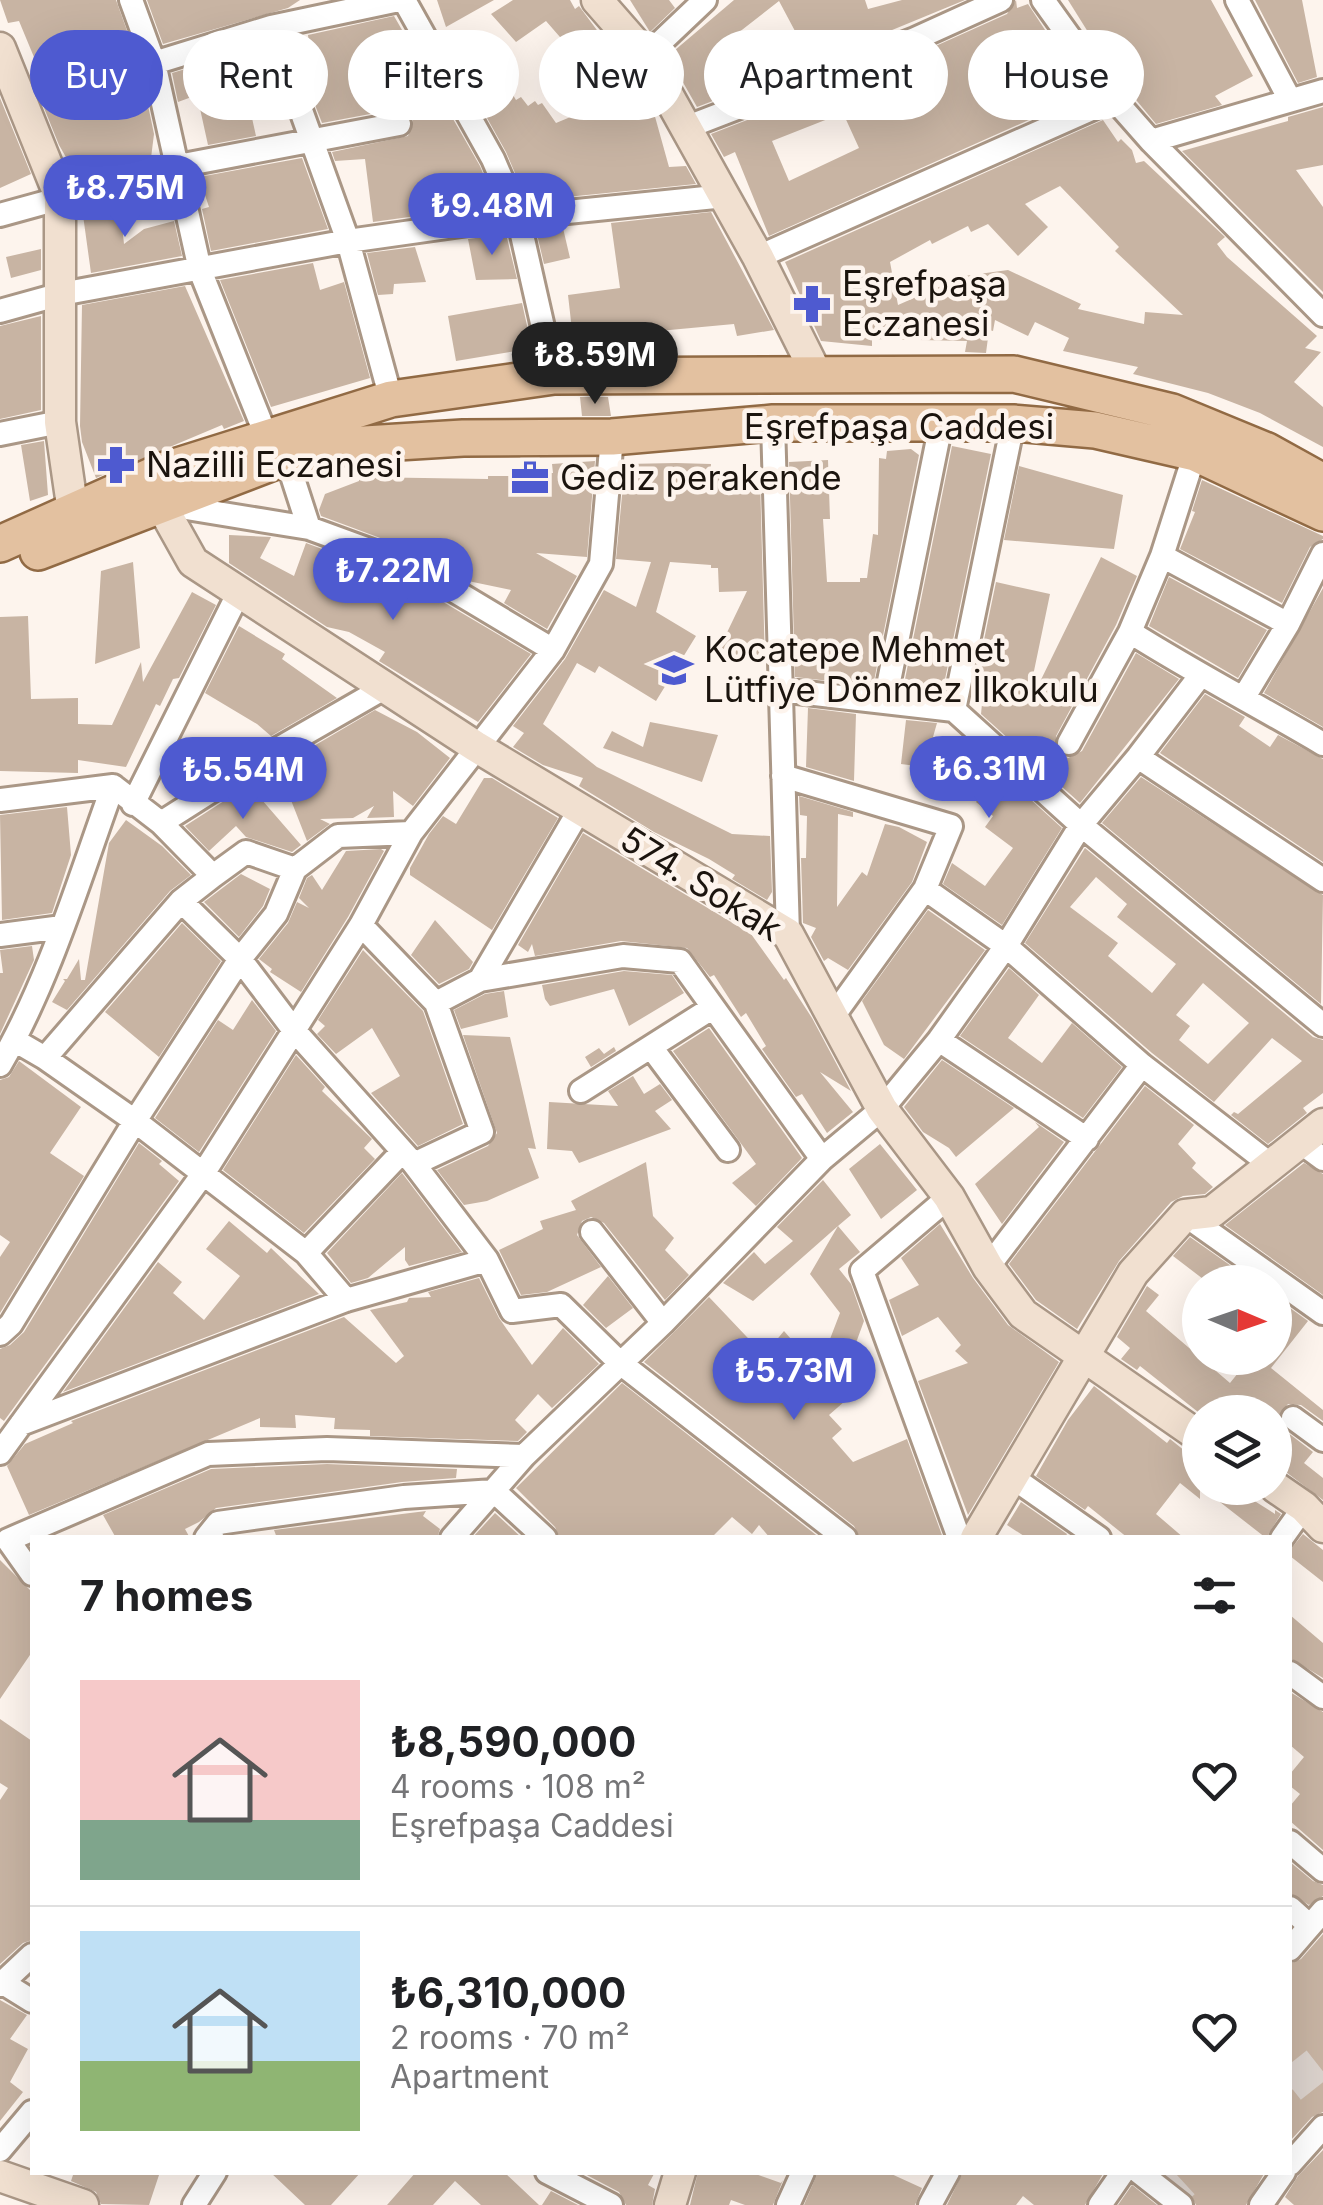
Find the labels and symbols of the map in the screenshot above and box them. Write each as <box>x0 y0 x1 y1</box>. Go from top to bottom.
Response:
pin: ₺8.75M <box>44 155 206 240</box>
pin: ₺9.48M <box>411 173 573 258</box>
place label: Eşrefpaşa Eczanesi <box>842 262 1007 344</box>
pharmacy icon: Eşrefpaşa Eczanesi <box>791 283 833 325</box>
pin: ₺8.59M <box>514 322 676 407</box>
street label: Eşrefpaşa Caddesi <box>744 405 1054 447</box>
place label: Nazilli Eczanesi <box>146 443 403 485</box>
pharmacy icon: Nazilli Eczanesi <box>95 444 137 486</box>
place label: Gediz perakende <box>560 456 842 498</box>
office icon: Gediz perakende <box>509 457 551 499</box>
pin: ₺7.22M <box>312 538 474 623</box>
place label: Kocatepe Mehmet Lütfiye Dönmez İlkokulu <box>704 628 1099 710</box>
school or university icon: Kocatepe Mehmet Lütfiye Dönmez İlkokulu <box>653 649 695 691</box>
pin: ₺6.31M <box>908 736 1070 821</box>
pin: ₺5.54M <box>162 737 324 822</box>
street label: 574. Sokak <box>613 817 790 949</box>
north arrow <box>1182 1265 1292 1375</box>
pin: ₺5.73M <box>713 1338 875 1423</box>

